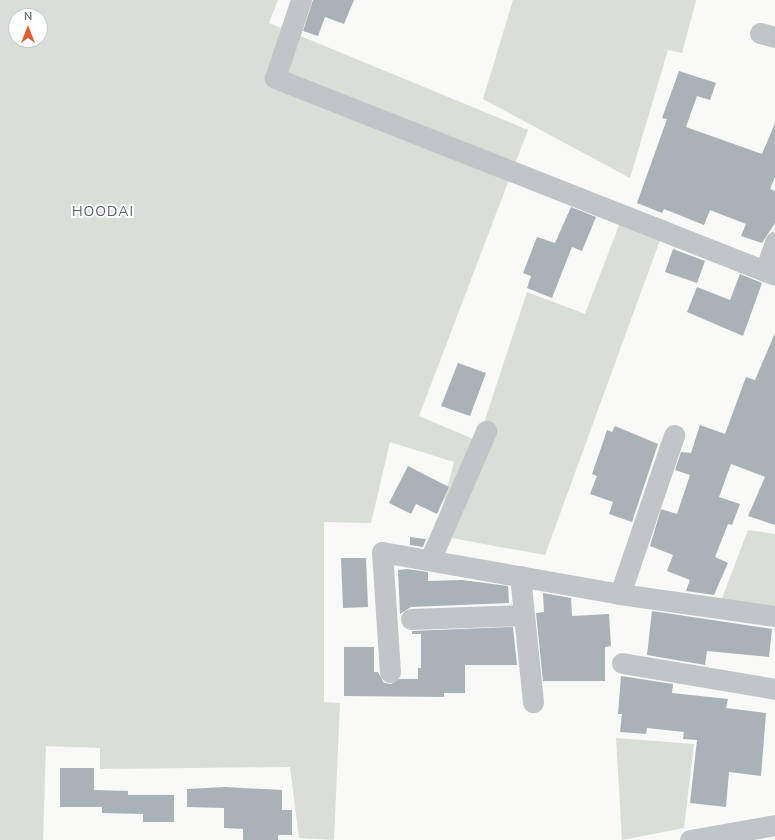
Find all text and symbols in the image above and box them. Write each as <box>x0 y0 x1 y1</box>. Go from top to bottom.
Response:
north arrow <box>8 8 48 48</box>
text: N <box>24 9 32 24</box>
district label: HOODAI <box>72 204 134 220</box>

